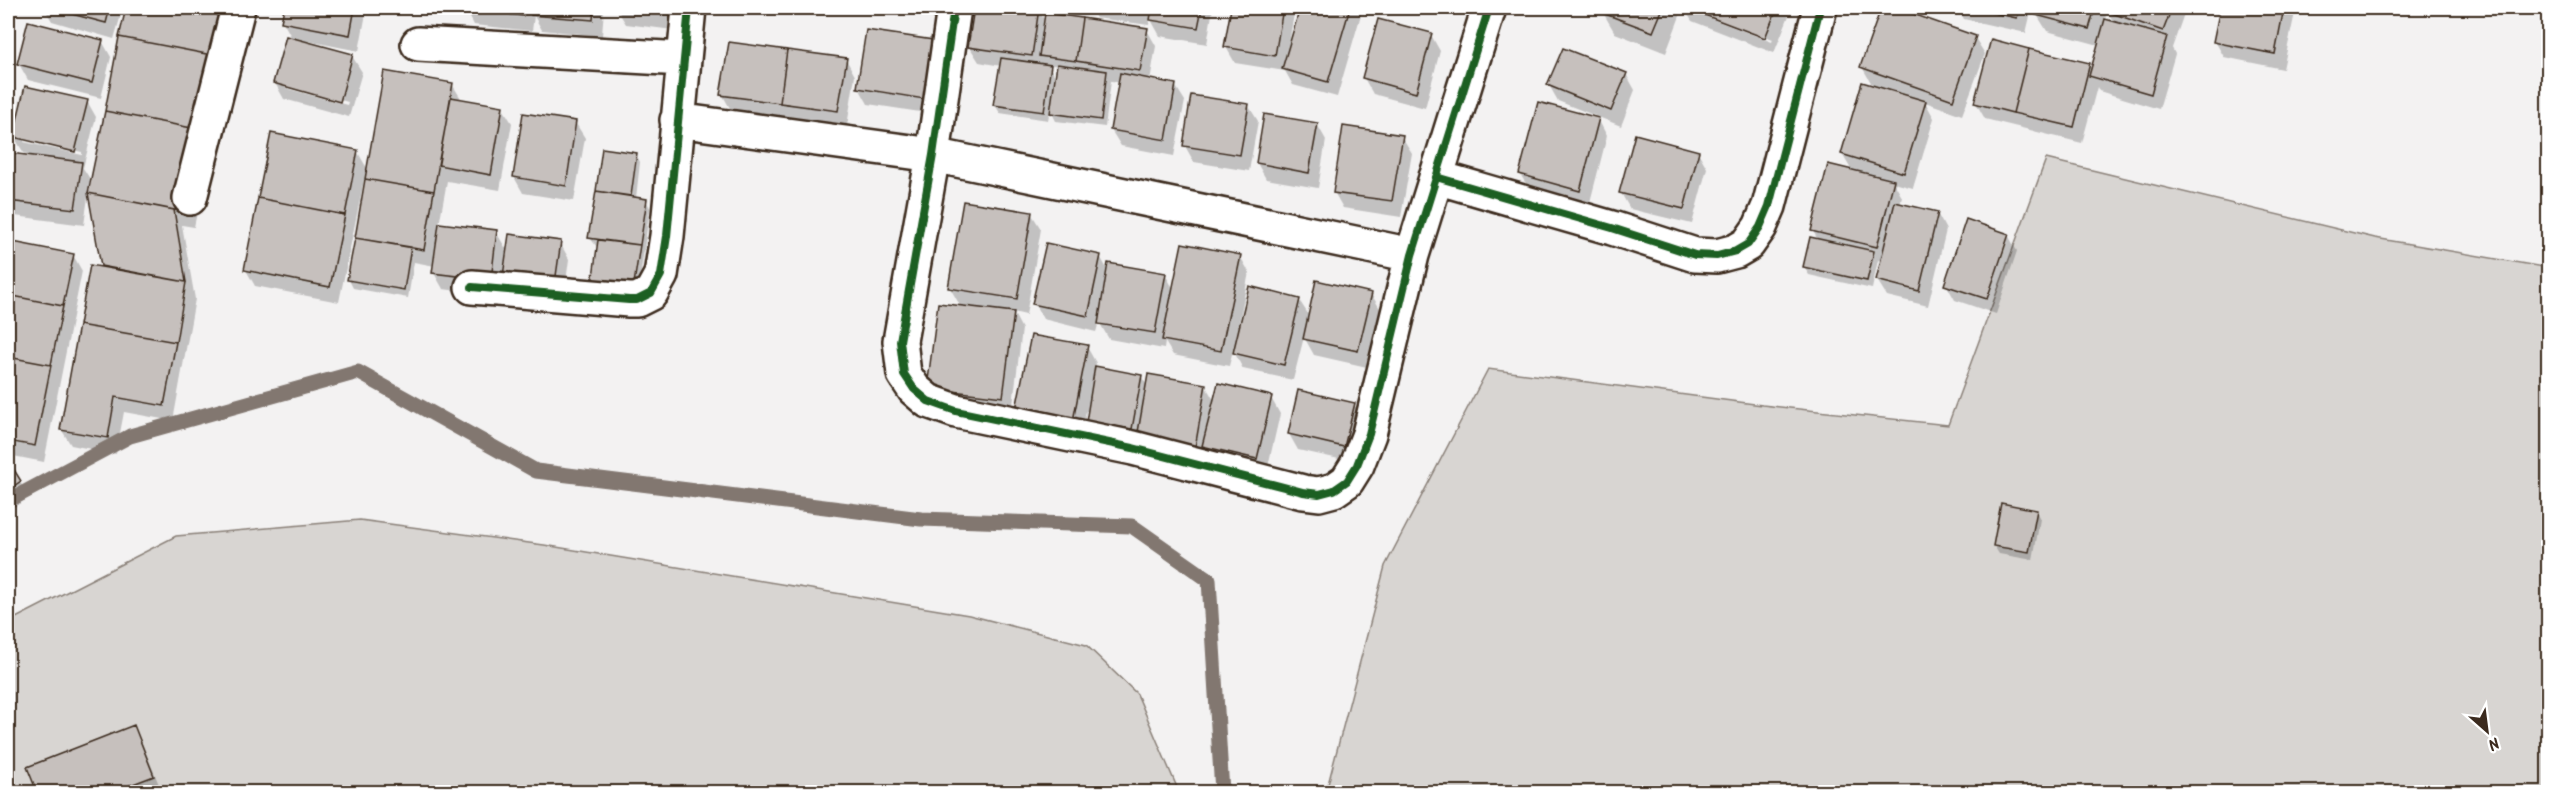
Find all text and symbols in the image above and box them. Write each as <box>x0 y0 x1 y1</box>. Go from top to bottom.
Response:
north arrow <box>2457 701 2517 761</box>
text: N <box>2483 730 2504 756</box>

